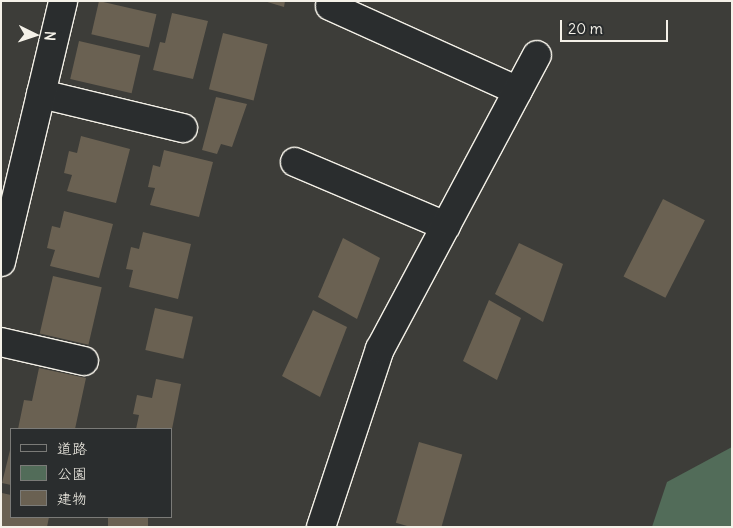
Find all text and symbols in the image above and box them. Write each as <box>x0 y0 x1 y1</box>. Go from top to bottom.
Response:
north arrow <box>10 10 60 60</box>
scale bar <box>563 10 670 42</box>
text: 20 m <box>568 19 603 38</box>
text: N <box>41 31 59 42</box>
legend <box>10 428 172 518</box>
text: 道路 <box>57 439 87 458</box>
text: 公園 <box>57 464 87 483</box>
text: 建物 <box>57 489 87 508</box>

